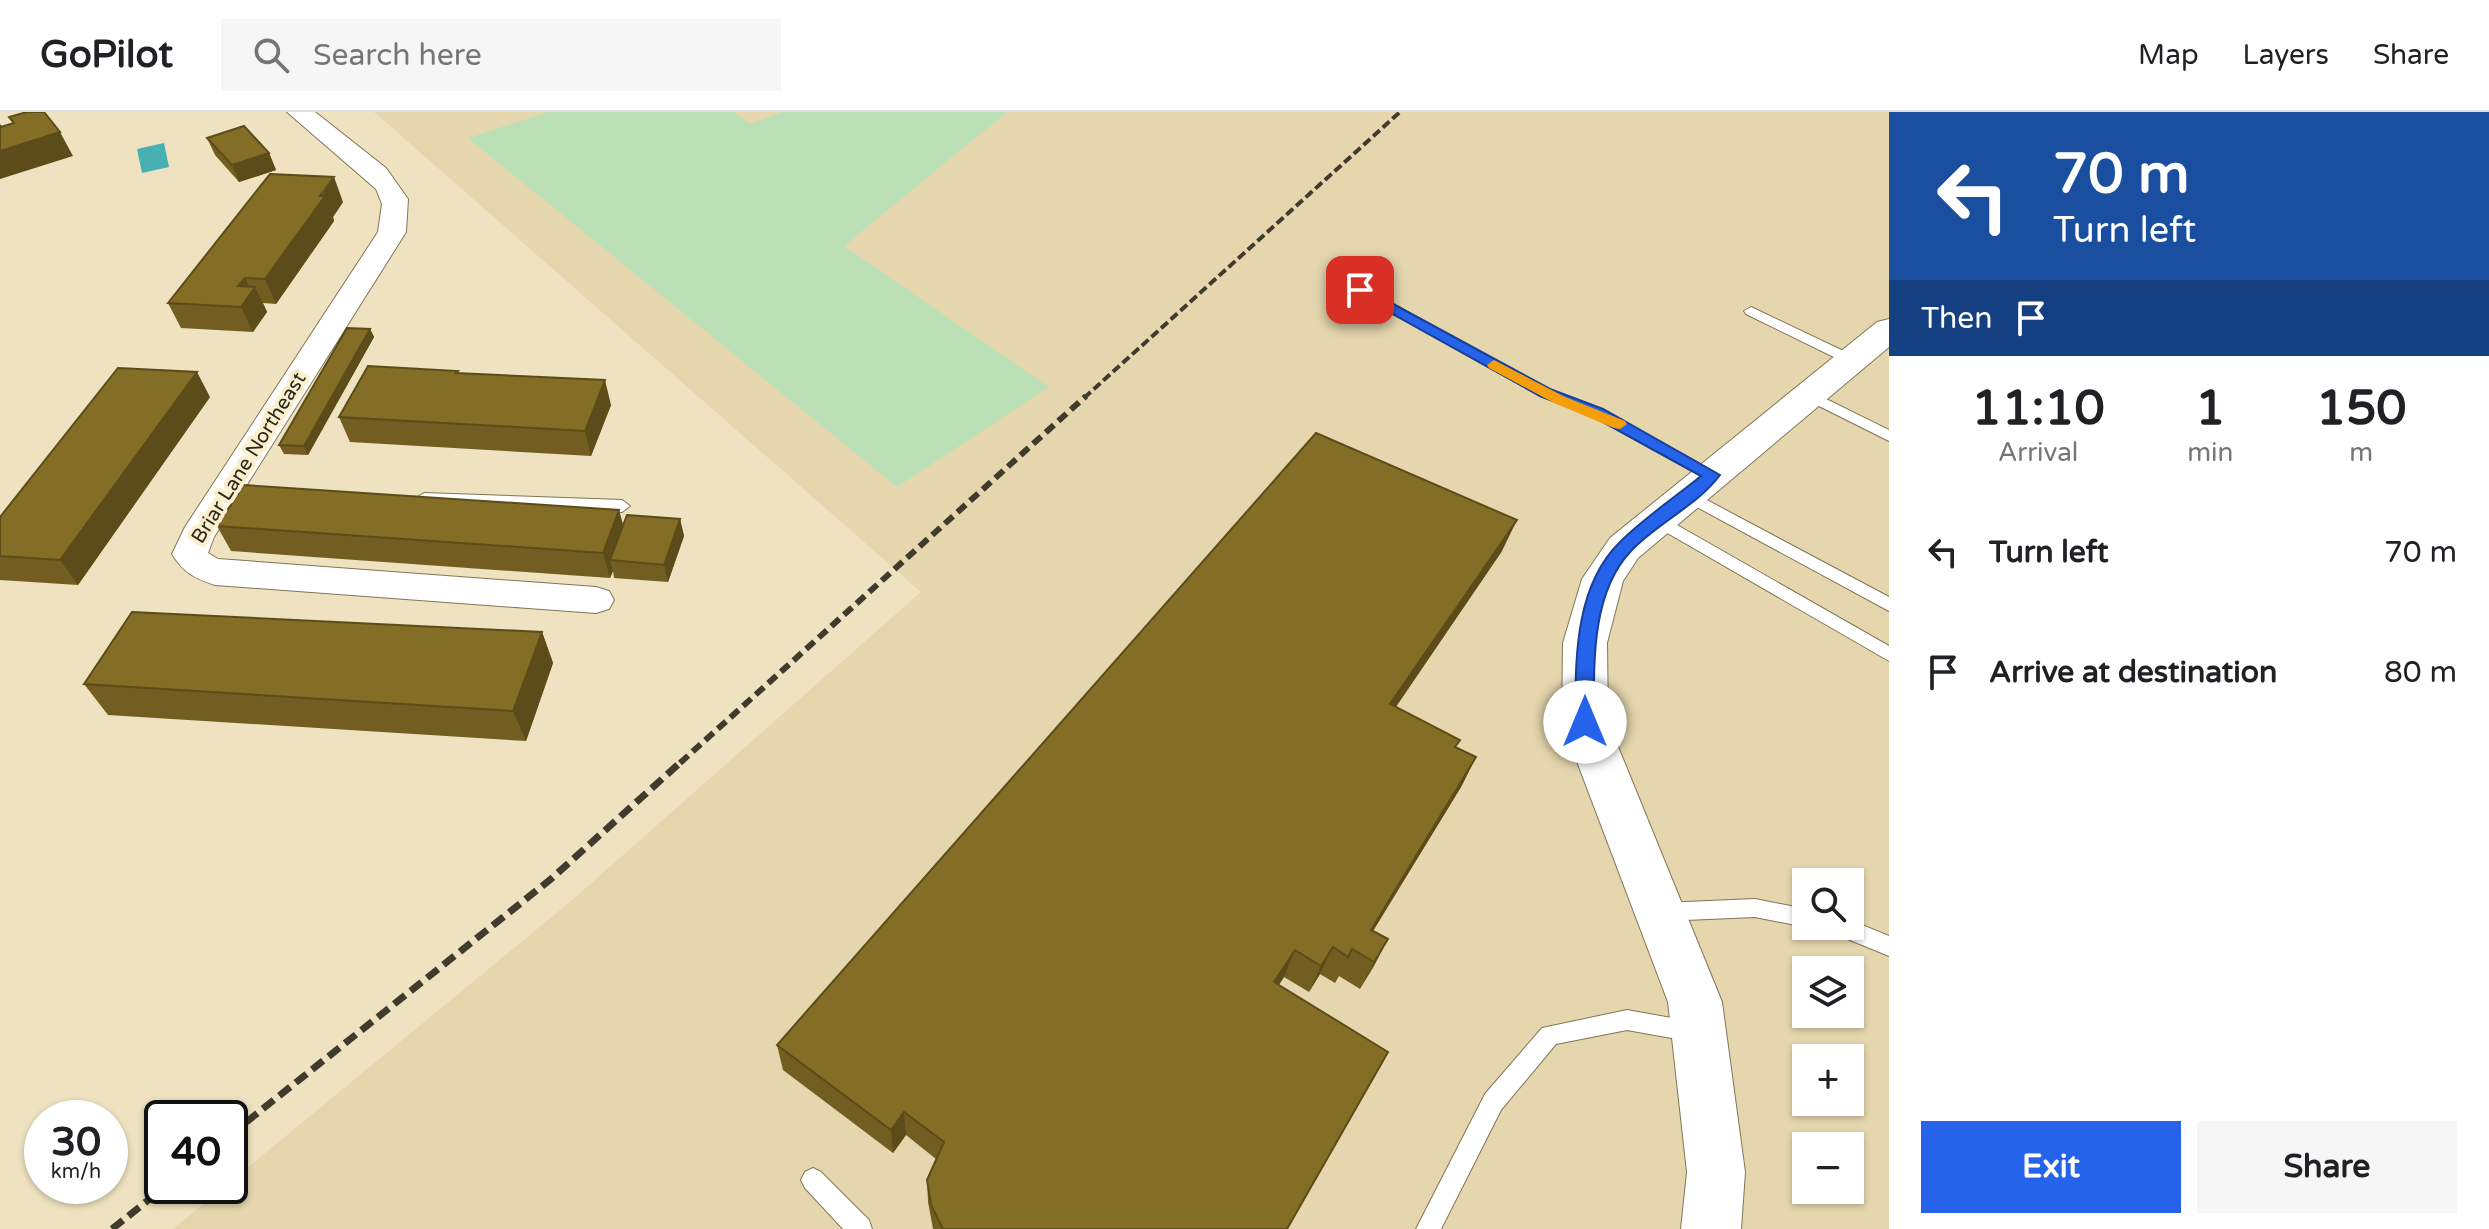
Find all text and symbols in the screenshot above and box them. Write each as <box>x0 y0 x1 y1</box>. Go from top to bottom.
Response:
search box <box>221 19 781 91</box>
text: GoPilot <box>40 32 173 78</box>
icon: search <box>249 33 293 77</box>
text: Search here <box>313 37 482 74</box>
text: Map <box>2138 38 2199 72</box>
text: Layers <box>2243 38 2329 72</box>
text: Share <box>2373 38 2449 72</box>
text: 70 m <box>2053 141 2189 208</box>
icon: left <box>1921 144 2025 248</box>
text: Turn left <box>2053 209 2196 252</box>
pin <box>1326 256 1394 324</box>
icon: arrive <box>1338 268 1382 312</box>
icon: arrive <box>2009 296 2053 340</box>
text: Then <box>1921 300 1993 337</box>
street label: Briar Lane Northeast <box>187 368 312 548</box>
text: 11:10 <box>1972 380 2105 438</box>
text: 1 <box>2195 380 2225 438</box>
text: 150 <box>2316 380 2406 438</box>
text: Arrival <box>1998 437 2078 468</box>
text: min <box>2187 437 2233 468</box>
text: m <box>2349 437 2373 468</box>
icon: left <box>1921 530 1965 574</box>
text: Turn left <box>1989 534 2108 571</box>
text: 70 m <box>2384 534 2457 571</box>
icon: arrive <box>1921 650 1965 694</box>
text: Arrive at destination <box>1989 654 2277 691</box>
text: 80 m <box>2384 654 2457 691</box>
position arrow <box>1543 680 1627 764</box>
map controls <box>1792 868 1864 1204</box>
button: search <box>1792 868 1864 940</box>
button: layers <box>1792 956 1864 1028</box>
button: + <box>1792 1044 1864 1116</box>
speed limit sign: 40 <box>144 1100 248 1204</box>
text: 30 <box>51 1118 101 1166</box>
button: Exit <box>1921 1121 2181 1213</box>
button: Share <box>2197 1121 2457 1213</box>
button: − <box>1792 1132 1864 1204</box>
text: km/h <box>51 1160 101 1184</box>

